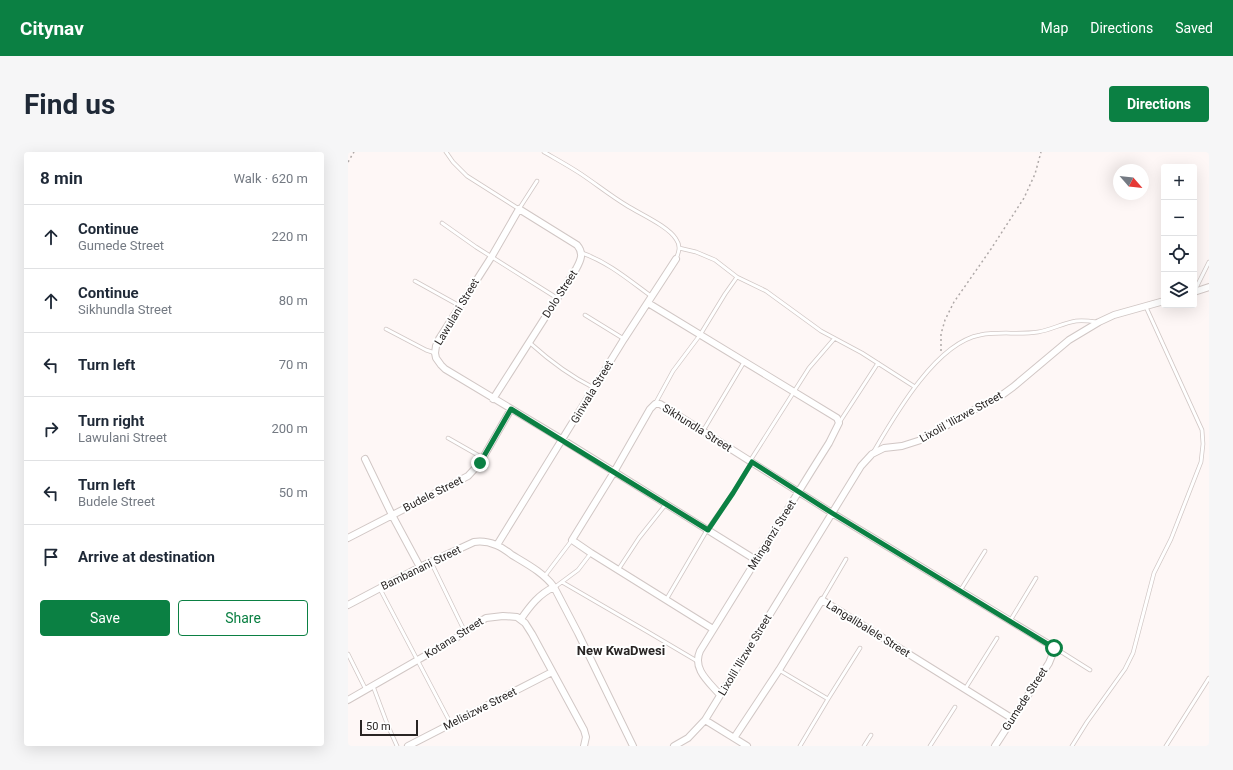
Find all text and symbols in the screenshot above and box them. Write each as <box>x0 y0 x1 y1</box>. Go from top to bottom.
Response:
text: Citynav <box>20 17 84 40</box>
text: Map <box>1041 20 1068 36</box>
text: Directions <box>1090 20 1153 36</box>
text: Saved <box>1175 20 1213 36</box>
button: Directions <box>1109 86 1209 122</box>
text: Find us <box>24 88 115 121</box>
north arrow <box>1113 164 1149 200</box>
map controls <box>1161 164 1197 308</box>
button: + <box>1161 164 1197 200</box>
text: 8 min <box>40 168 83 188</box>
text: Walk · 620 m <box>233 171 308 186</box>
button: − <box>1161 200 1197 236</box>
text: Continue <box>78 220 139 238</box>
icon: ahead <box>40 226 62 248</box>
text: 220 m <box>271 229 308 244</box>
button: locate <box>1161 236 1197 272</box>
text: Gumede Street <box>78 238 164 253</box>
street label: Dolo Street <box>540 267 580 320</box>
button: layers <box>1161 272 1197 308</box>
street label: Lawulani Street <box>432 276 482 348</box>
text: Continue <box>78 284 139 302</box>
icon: ahead <box>40 290 62 312</box>
text: 80 m <box>279 293 308 308</box>
text: Sikhundla Street <box>78 302 172 317</box>
icon: left <box>40 354 62 376</box>
text: Turn left <box>78 356 135 374</box>
text: 70 m <box>279 357 308 372</box>
street label: Ginwala Street <box>568 358 616 426</box>
street label: Lixolil 'Ilizwe Street <box>917 389 1005 445</box>
street label: Sikhundla Street <box>660 401 735 455</box>
text: Turn right <box>78 412 144 430</box>
icon: right <box>40 418 62 440</box>
text: 200 m <box>271 421 308 436</box>
text: Lawulani Street <box>78 430 167 445</box>
route end <box>471 454 489 472</box>
street label: Budele Street <box>401 473 465 515</box>
text: Turn left <box>78 476 135 494</box>
icon: left <box>40 482 62 504</box>
text: 50 m <box>279 485 308 500</box>
text: Budele Street <box>78 494 155 509</box>
street label: Mtinganzi Street <box>745 497 799 572</box>
street label: Bambanani Street <box>379 543 463 593</box>
icon: arrive <box>40 546 62 568</box>
text: Arrive at destination <box>78 548 215 566</box>
street label: Langalibalele Street <box>824 598 913 660</box>
button: Save <box>40 600 170 636</box>
button: Share <box>178 600 308 636</box>
street label: Lixolil 'Ilizwe Street <box>716 612 775 698</box>
street label: Kotana Street <box>422 615 486 661</box>
route start <box>1045 639 1063 657</box>
district label: New KwaDwesi <box>577 643 665 658</box>
street label: Gumede Street <box>1000 665 1050 733</box>
street label: Melisizwe Street <box>441 685 519 733</box>
scale bar <box>360 718 418 737</box>
text: 50 m <box>366 720 391 733</box>

